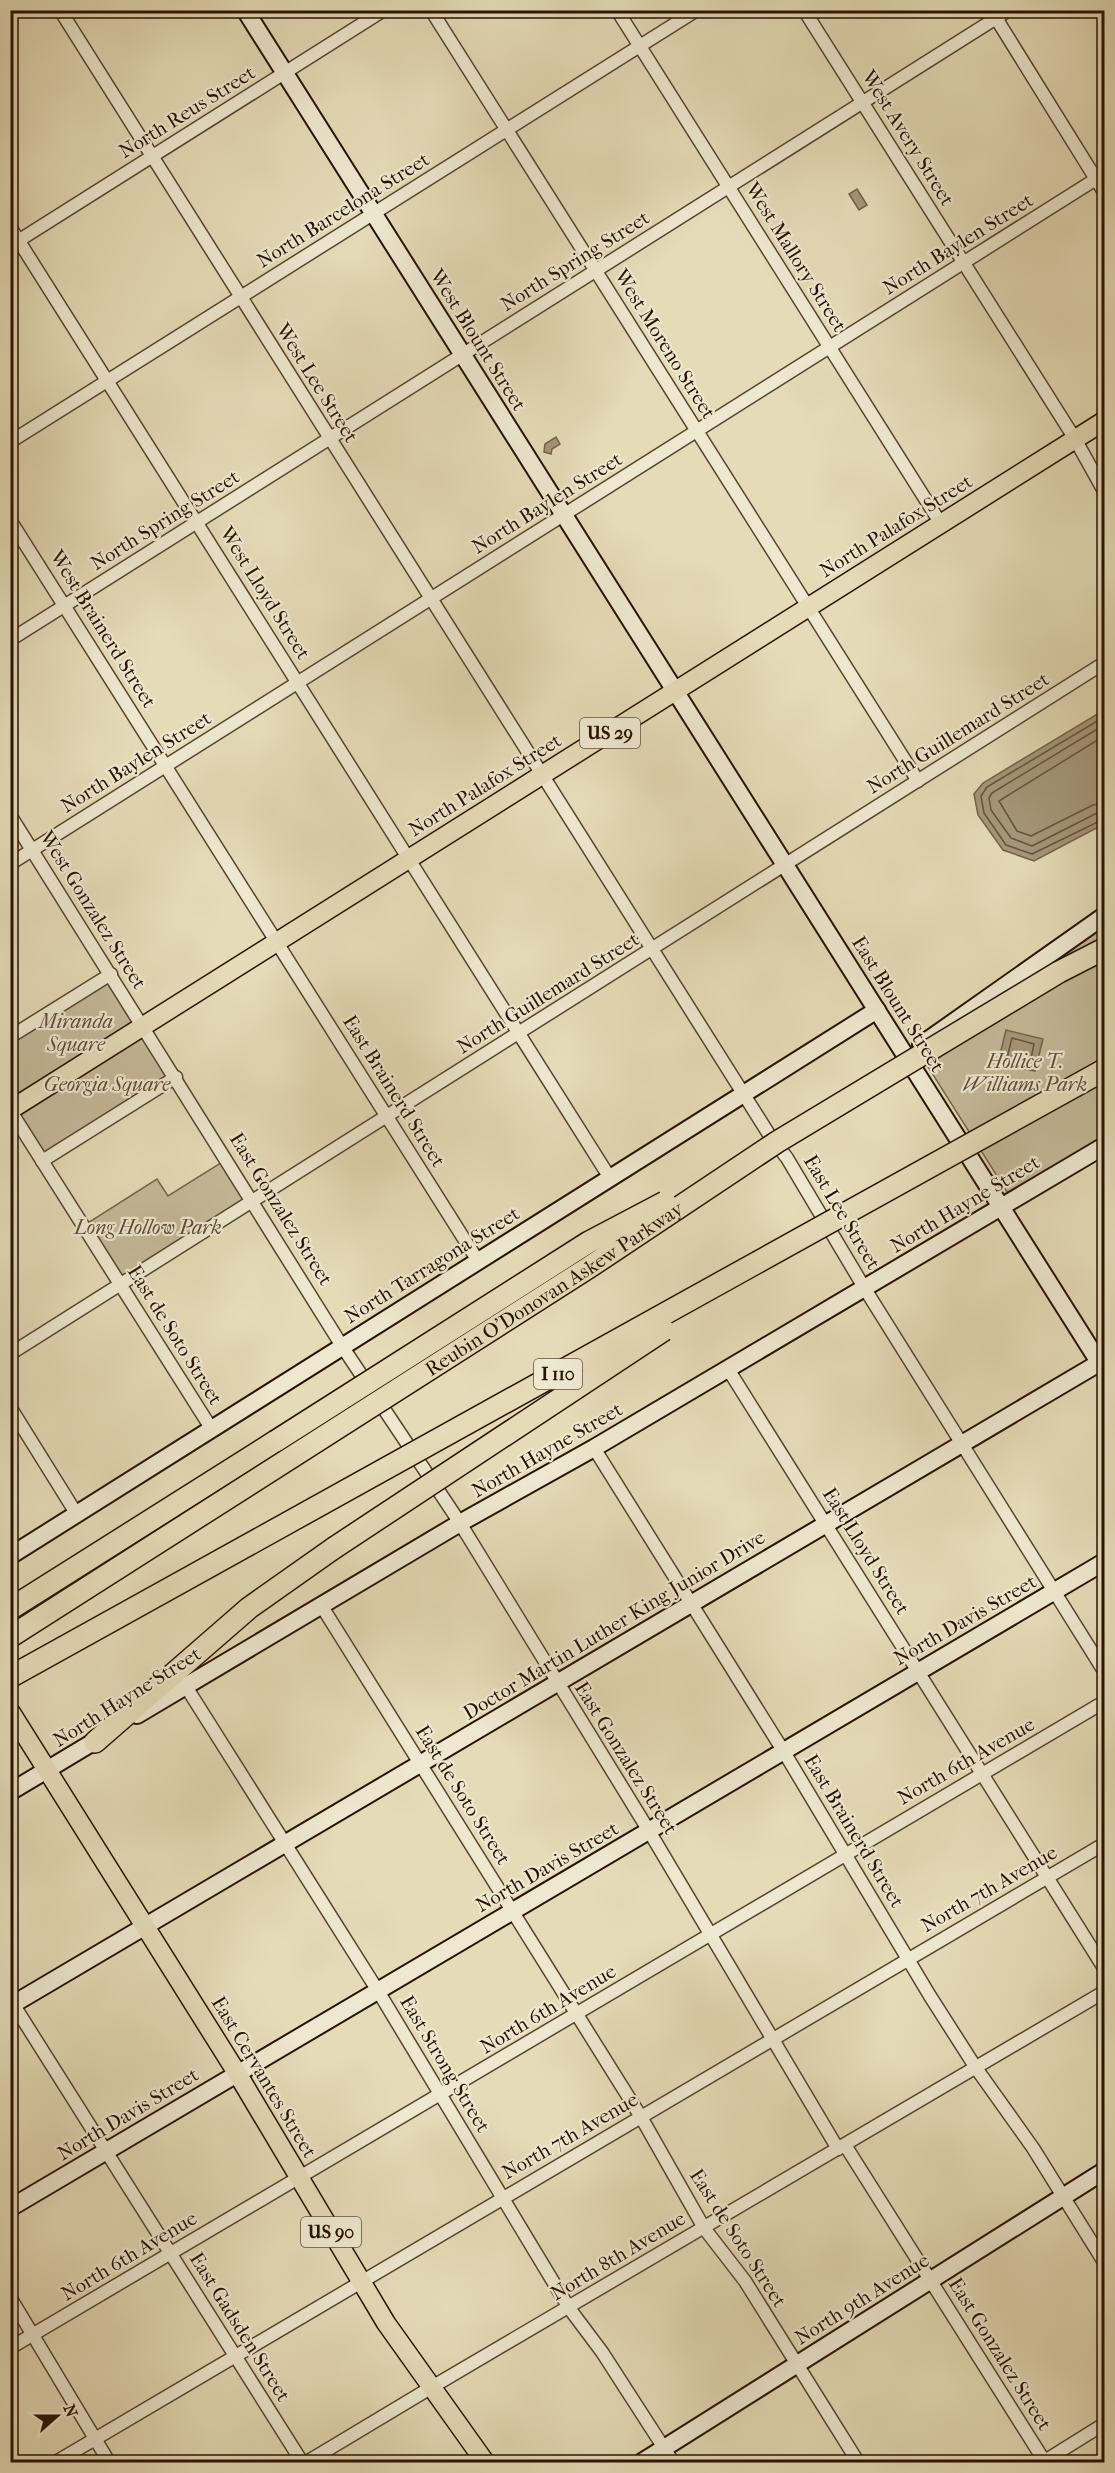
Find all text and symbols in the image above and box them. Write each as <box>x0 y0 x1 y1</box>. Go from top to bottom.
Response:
street label: North Reus Street <box>115 61 259 163</box>
street label: West Avery Street <box>857 65 959 210</box>
street label: North Barcelona Street <box>253 148 433 272</box>
street label: West Mallory Street <box>740 177 851 336</box>
street label: North Baylen Street <box>879 189 1037 299</box>
street label: North Spring Street <box>496 206 654 316</box>
street label: West Blount Street <box>425 264 531 415</box>
street label: West Moreno Street <box>609 264 720 423</box>
street label: West Lee Street <box>271 318 363 447</box>
street label: North Baylen Street <box>468 448 626 558</box>
street label: North Spring Street <box>86 465 244 575</box>
street label: North Palafox Street <box>816 470 976 582</box>
street label: West Lloyd Street <box>214 522 315 663</box>
street label: West Brainerd Street <box>45 545 161 712</box>
street label: North Guillemard Street <box>863 668 1053 798</box>
street label: North Baylen Street <box>57 707 215 817</box>
road number: US 29 <box>580 718 640 748</box>
street label: North Palafox Street <box>405 729 565 841</box>
street label: West Gonzalez Street <box>34 826 151 993</box>
street label: North Guillemard Street <box>453 928 643 1058</box>
street label: East Blount Street <box>847 932 949 1076</box>
park label: Miranda Square <box>37 1010 113 1056</box>
street label: East Brainerd Street <box>338 1011 450 1171</box>
park label: Hollice T. Williams Park <box>963 1050 1087 1096</box>
park label: Georgia Square <box>44 1073 171 1096</box>
street label: East Gonzalez Street <box>225 1129 337 1289</box>
street label: North Hayne Street <box>886 1150 1044 1258</box>
street label: East Lee Street <box>799 1151 885 1273</box>
street label: Reubin O'Donovan Askew Parkway <box>421 1196 688 1380</box>
street label: North Tarragona Street <box>340 1202 524 1328</box>
park label: Long Hollow Park <box>72 1216 222 1239</box>
street label: East de Soto Street <box>123 1261 227 1409</box>
road number: I 110 <box>534 1359 582 1389</box>
street label: North Hayne Street <box>468 1398 626 1502</box>
street label: East Lloyd Street <box>818 1483 914 1619</box>
street label: Doctor Martin Luther King Junior Drive <box>459 1525 769 1724</box>
street label: North Davis Street <box>890 1570 1040 1670</box>
street label: North Hayne Street <box>49 1642 205 1752</box>
street label: East Gonzalez Street <box>570 1678 682 1838</box>
street label: North 6th Avenue <box>894 1712 1039 1809</box>
street label: East de Soto Street <box>411 1721 515 1869</box>
street label: East Brainerd Street <box>799 1750 909 1912</box>
street label: North Davis Street <box>472 1817 622 1917</box>
street label: North 7th Avenue <box>917 1841 1061 1937</box>
street label: North 6th Avenue <box>476 1959 620 2059</box>
street label: East Strong Street <box>395 1991 495 2137</box>
street label: East Cervantes Street <box>207 1992 321 2162</box>
street label: North Davis Street <box>53 2063 203 2165</box>
street label: North 7th Avenue <box>498 2088 642 2184</box>
street label: East de Soto Street <box>685 2165 791 2311</box>
street label: North 6th Avenue <box>57 2206 201 2306</box>
street label: North 8th Avenue <box>546 2207 690 2305</box>
road number: US 90 <box>301 2217 361 2247</box>
street label: East Gadsden Street <box>185 2248 295 2406</box>
street label: North 9th Avenue <box>791 2248 933 2349</box>
street label: East Gonzalez Street <box>944 2274 1056 2434</box>
north arrow <box>27 2386 87 2446</box>
text: N <box>59 2402 82 2421</box>

